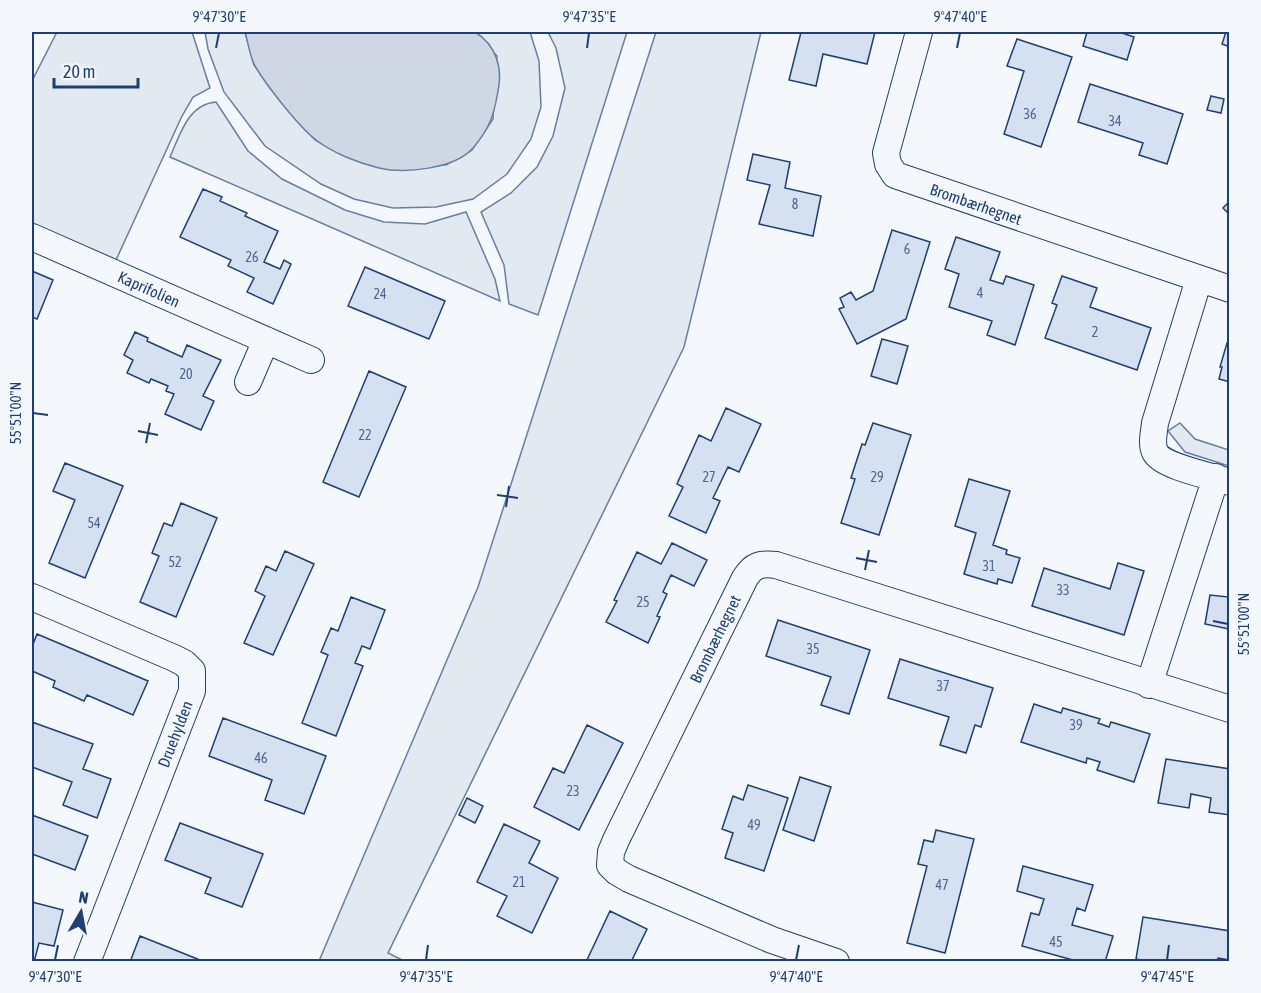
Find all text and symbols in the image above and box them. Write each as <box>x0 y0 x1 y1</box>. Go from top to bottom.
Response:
text: 9°47'30"E <box>192 8 246 25</box>
text: 9°47'35"E <box>562 8 616 25</box>
text: 9°47'40"E <box>933 8 987 25</box>
scale bar <box>54 51 138 89</box>
text: 20 m <box>63 61 95 82</box>
house number: 36 <box>1023 106 1037 122</box>
house number: 34 <box>1108 113 1122 129</box>
street label: Brombærhegnet <box>928 180 1024 229</box>
house number: 8 <box>792 196 799 212</box>
house number: 6 <box>904 241 911 257</box>
house number: 26 <box>245 249 259 265</box>
street label: Kaprifolien <box>115 267 183 312</box>
house number: 4 <box>977 285 984 301</box>
house number: 24 <box>373 286 387 302</box>
house number: 2 <box>1092 324 1098 340</box>
house number: 20 <box>179 366 193 382</box>
text: 55°51'00"N <box>7 382 24 444</box>
house number: 22 <box>358 427 372 443</box>
house number: 27 <box>702 469 716 485</box>
house number: 29 <box>870 469 884 485</box>
house number: 54 <box>87 515 101 531</box>
house number: 52 <box>168 554 182 570</box>
house number: 31 <box>982 558 996 574</box>
house number: 33 <box>1056 582 1070 598</box>
street label: Brombærhegnet <box>686 592 745 686</box>
text: 55°51'00"N <box>1235 593 1252 655</box>
house number: 25 <box>636 594 650 610</box>
house number: 35 <box>806 641 820 657</box>
house number: 37 <box>936 678 950 694</box>
street label: Druehylden <box>154 698 197 770</box>
house number: 39 <box>1069 717 1083 733</box>
house number: 46 <box>254 750 268 766</box>
house number: 23 <box>566 783 580 799</box>
house number: 49 <box>747 817 761 833</box>
house number: 21 <box>512 874 526 890</box>
house number: 47 <box>935 877 949 893</box>
north arrow <box>51 882 111 942</box>
text: N <box>77 888 90 907</box>
house number: 45 <box>1049 934 1063 950</box>
text: 9°47'30"E <box>28 968 82 985</box>
text: 9°47'35"E <box>399 968 453 985</box>
text: 9°47'40"E <box>769 968 823 985</box>
text: 9°47'45"E <box>1140 968 1194 985</box>

